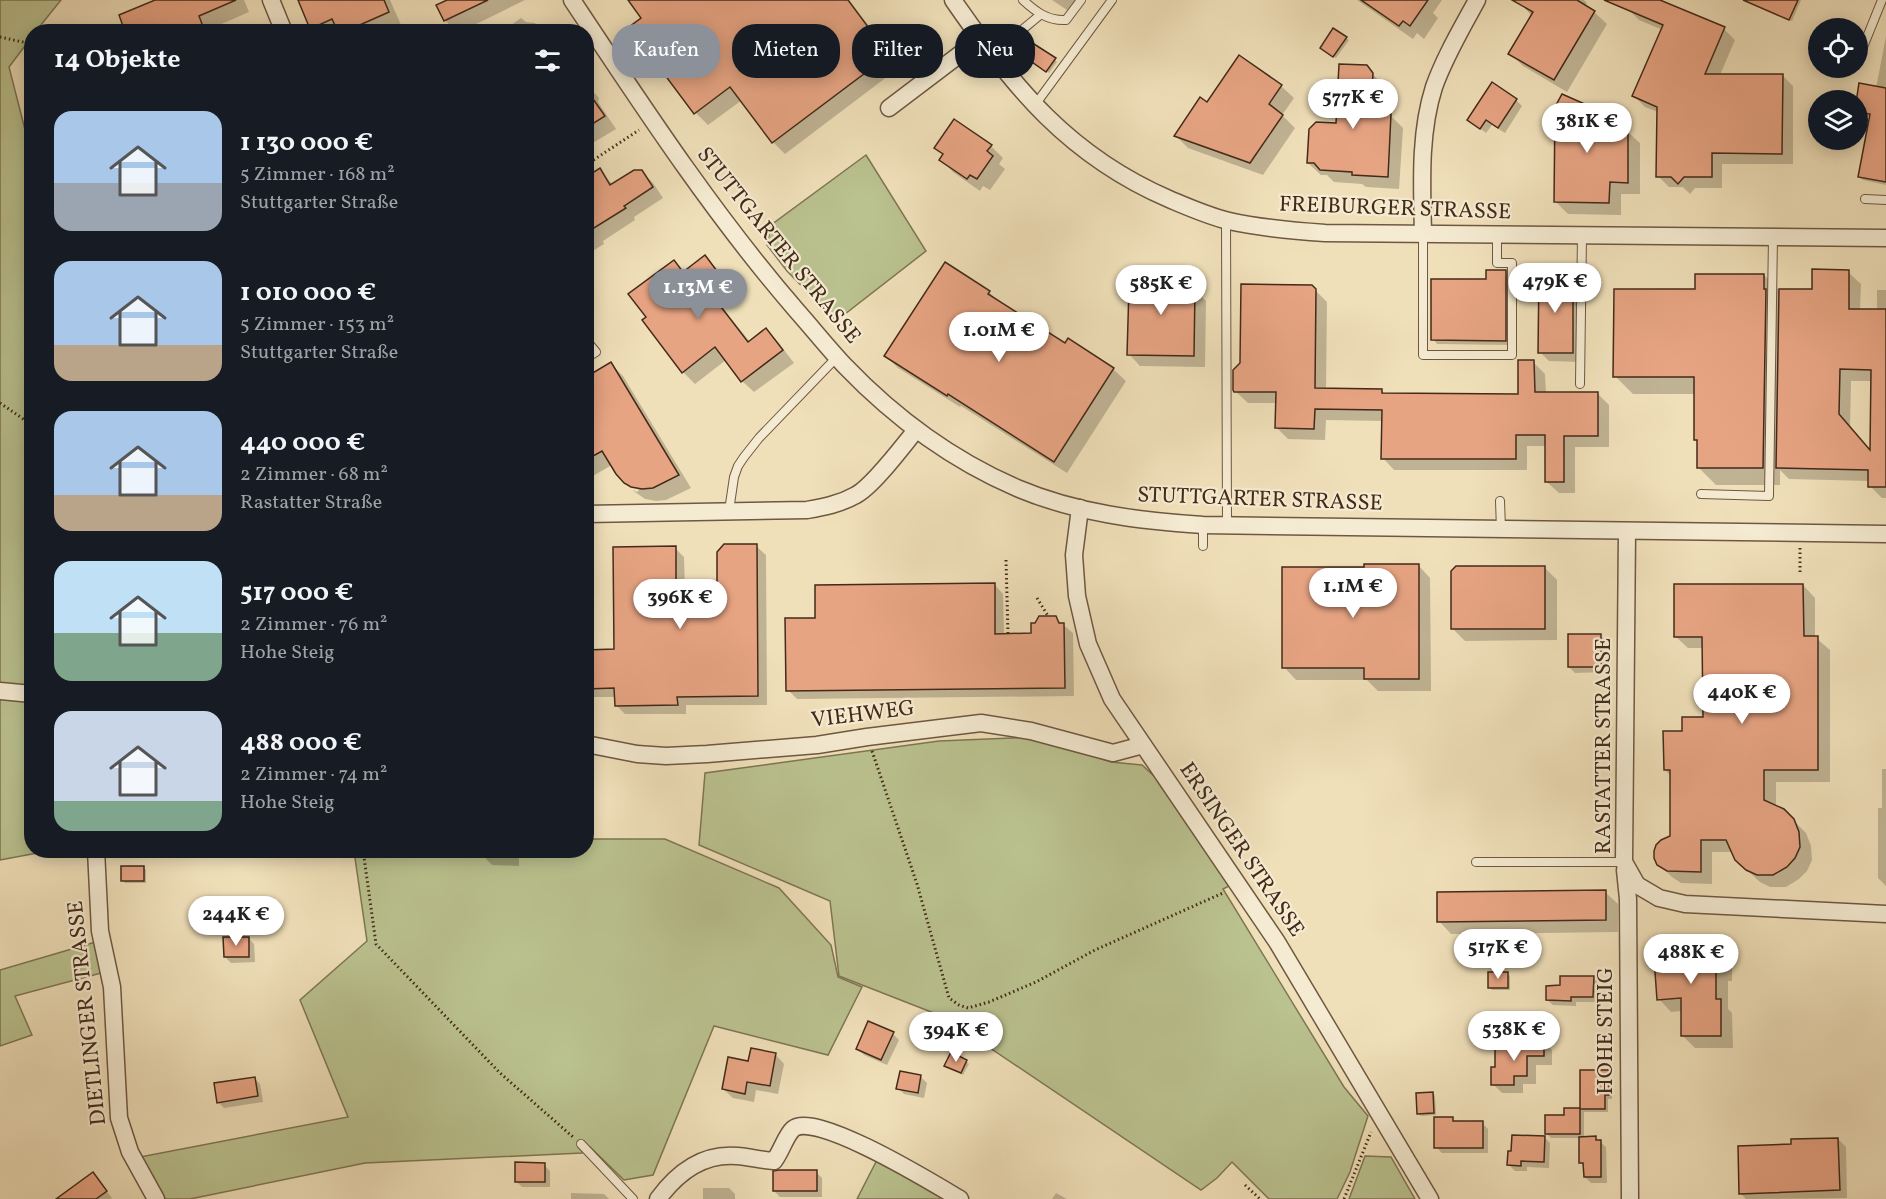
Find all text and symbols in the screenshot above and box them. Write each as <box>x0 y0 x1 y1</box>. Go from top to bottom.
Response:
map controls <box>1808 18 1868 150</box>
button: locate <box>1808 18 1868 78</box>
chip: Kaufen <box>612 24 720 78</box>
chip: Mieten <box>732 24 840 78</box>
chip: Filter <box>852 24 943 78</box>
chip: Neu <box>955 24 1035 78</box>
text: 14 Objekte <box>54 42 180 78</box>
icon: filters <box>531 44 564 77</box>
pin: 577K € <box>1304 79 1402 130</box>
text: 577K € <box>1322 84 1384 112</box>
button: layers <box>1808 90 1868 150</box>
pin: 381K € <box>1538 103 1636 154</box>
text: 381K € <box>1556 108 1618 136</box>
text: 1 130 000 € <box>240 125 373 161</box>
icon: home <box>102 135 174 207</box>
street label: STUTTGARTER STRASSE <box>689 141 867 351</box>
text: 5 Zimmer · 168 m² <box>240 161 395 189</box>
text: Stuttgarter Straße <box>240 189 398 217</box>
street label: FREIBURGER STRASSE <box>1278 189 1512 229</box>
pin: 479K € <box>1506 263 1604 314</box>
pin: 585K € <box>1112 265 1210 316</box>
text: 479K € <box>1522 268 1588 296</box>
pin: 1.13M € <box>643 269 753 320</box>
text: 585K € <box>1130 270 1192 298</box>
text: 1.13M € <box>663 274 733 302</box>
text: 1 010 000 € <box>240 275 376 311</box>
icon: home <box>102 285 174 357</box>
text: 5 Zimmer · 153 m² <box>240 311 394 339</box>
pin: 1.01M € <box>944 312 1054 363</box>
text: 1.01M € <box>963 317 1035 345</box>
text: Stuttgarter Straße <box>240 339 398 367</box>
text: 440 000 € <box>240 425 365 461</box>
icon: home <box>102 435 174 507</box>
text: 2 Zimmer · 68 m² <box>240 461 388 489</box>
street label: STUTTGARTER STRASSE <box>1137 480 1383 520</box>
text: Rastatter Straße <box>240 489 382 517</box>
pin: 1.1M € <box>1304 568 1402 619</box>
text: 1.1M € <box>1323 573 1383 601</box>
text: 517 000 € <box>240 575 354 611</box>
pin: 396K € <box>631 579 729 630</box>
text: 396K € <box>647 584 713 612</box>
icon: home <box>102 585 174 657</box>
text: 2 Zimmer · 76 m² <box>240 611 387 639</box>
street label: RASTATTER STRASSE <box>1589 638 1620 854</box>
text: Hohe Steig <box>240 639 334 667</box>
pin: 440K € <box>1693 674 1791 725</box>
text: 440K € <box>1707 679 1777 707</box>
street label: VIEHWEG <box>809 693 917 737</box>
text: 488 000 € <box>240 725 362 761</box>
icon: home <box>102 735 174 807</box>
street label: ERSINGER STRASSE <box>1171 756 1311 944</box>
text: 2 Zimmer · 74 m² <box>240 761 387 789</box>
text: Hohe Steig <box>240 789 334 817</box>
pin: 244K € <box>187 896 285 947</box>
street label: DIETLINGER STRASSE <box>61 899 115 1127</box>
text: 244K € <box>202 901 270 929</box>
pin: 517K € <box>1449 929 1547 980</box>
text: 517K € <box>1468 934 1528 962</box>
pin: 488K € <box>1642 934 1740 985</box>
text: 488K € <box>1658 939 1724 967</box>
street label: HOHE STEIG <box>1591 967 1622 1095</box>
pin: 538K € <box>1465 1011 1563 1062</box>
pin: 394K € <box>907 1012 1005 1063</box>
text: 538K € <box>1482 1016 1546 1044</box>
text: 394K € <box>923 1017 989 1045</box>

